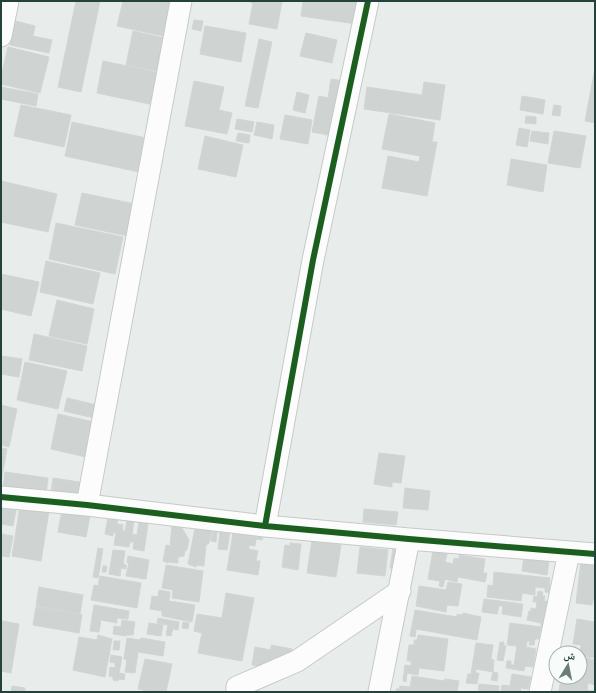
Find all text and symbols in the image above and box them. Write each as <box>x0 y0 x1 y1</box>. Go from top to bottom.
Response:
north arrow <box>548 645 588 685</box>
text: ش <box>563 648 577 664</box>

